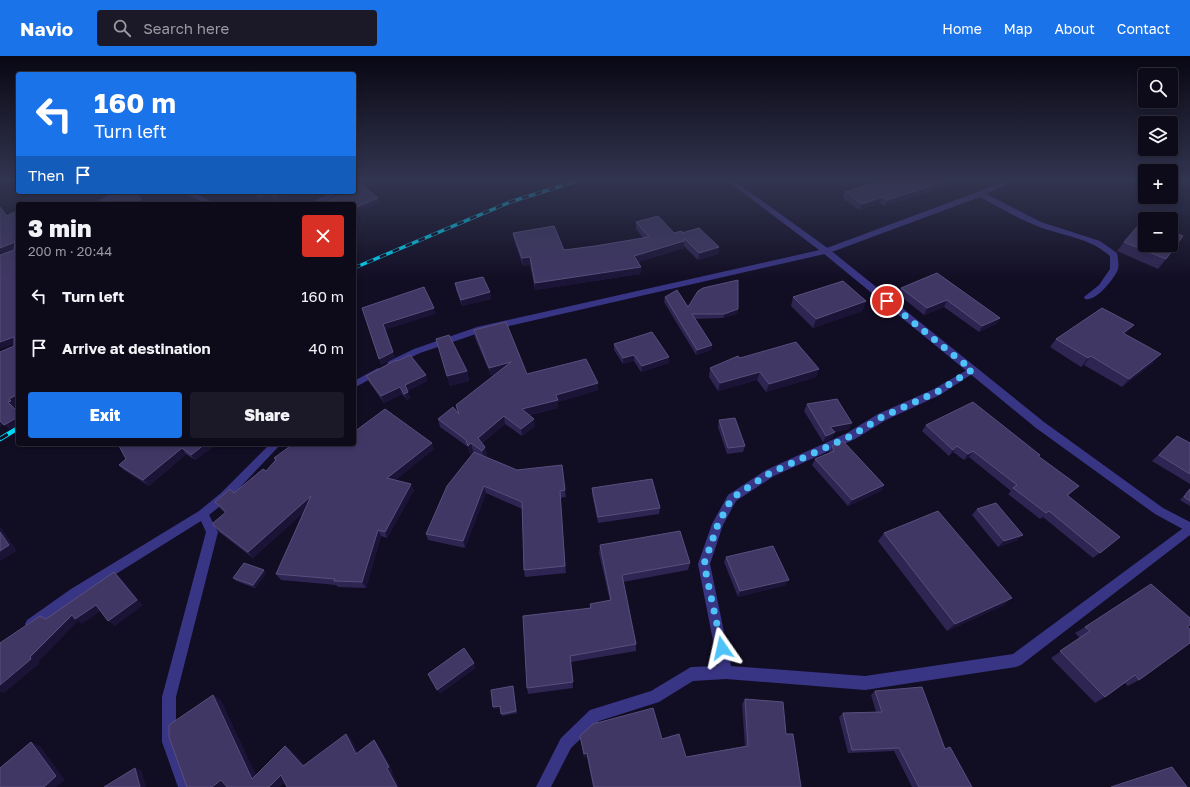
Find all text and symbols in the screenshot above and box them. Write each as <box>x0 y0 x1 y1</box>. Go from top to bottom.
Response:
search box <box>97 10 377 46</box>
text: Navio <box>20 17 73 40</box>
icon: search <box>111 17 133 39</box>
text: Search here <box>143 19 229 37</box>
text: Home <box>942 20 982 37</box>
text: Map <box>1004 20 1032 37</box>
text: About <box>1054 20 1095 37</box>
text: Contact <box>1117 20 1170 37</box>
map controls <box>1138 68 1178 252</box>
button: search <box>1138 68 1178 108</box>
text: 160 m <box>94 86 176 119</box>
icon: left <box>28 88 80 140</box>
button: layers <box>1138 116 1178 156</box>
text: Turn left <box>94 120 167 142</box>
icon: arrive <box>72 164 94 186</box>
button: + <box>1138 164 1178 204</box>
text: Then <box>28 166 64 184</box>
button: − <box>1138 212 1178 252</box>
text: 3 min <box>28 213 91 242</box>
button: close <box>302 215 344 257</box>
text: 200 m · 20:44 <box>28 243 112 259</box>
pin <box>870 284 904 318</box>
icon: left <box>28 285 50 307</box>
text: Turn left <box>62 287 124 305</box>
text: 160 m <box>301 287 344 305</box>
icon: arrive <box>876 290 898 312</box>
icon: arrive <box>28 337 50 359</box>
text: Arrive at destination <box>62 339 211 357</box>
text: 40 m <box>309 339 344 357</box>
button: Exit <box>28 392 182 438</box>
button: Share <box>190 392 344 438</box>
position arrow <box>701 627 743 669</box>

